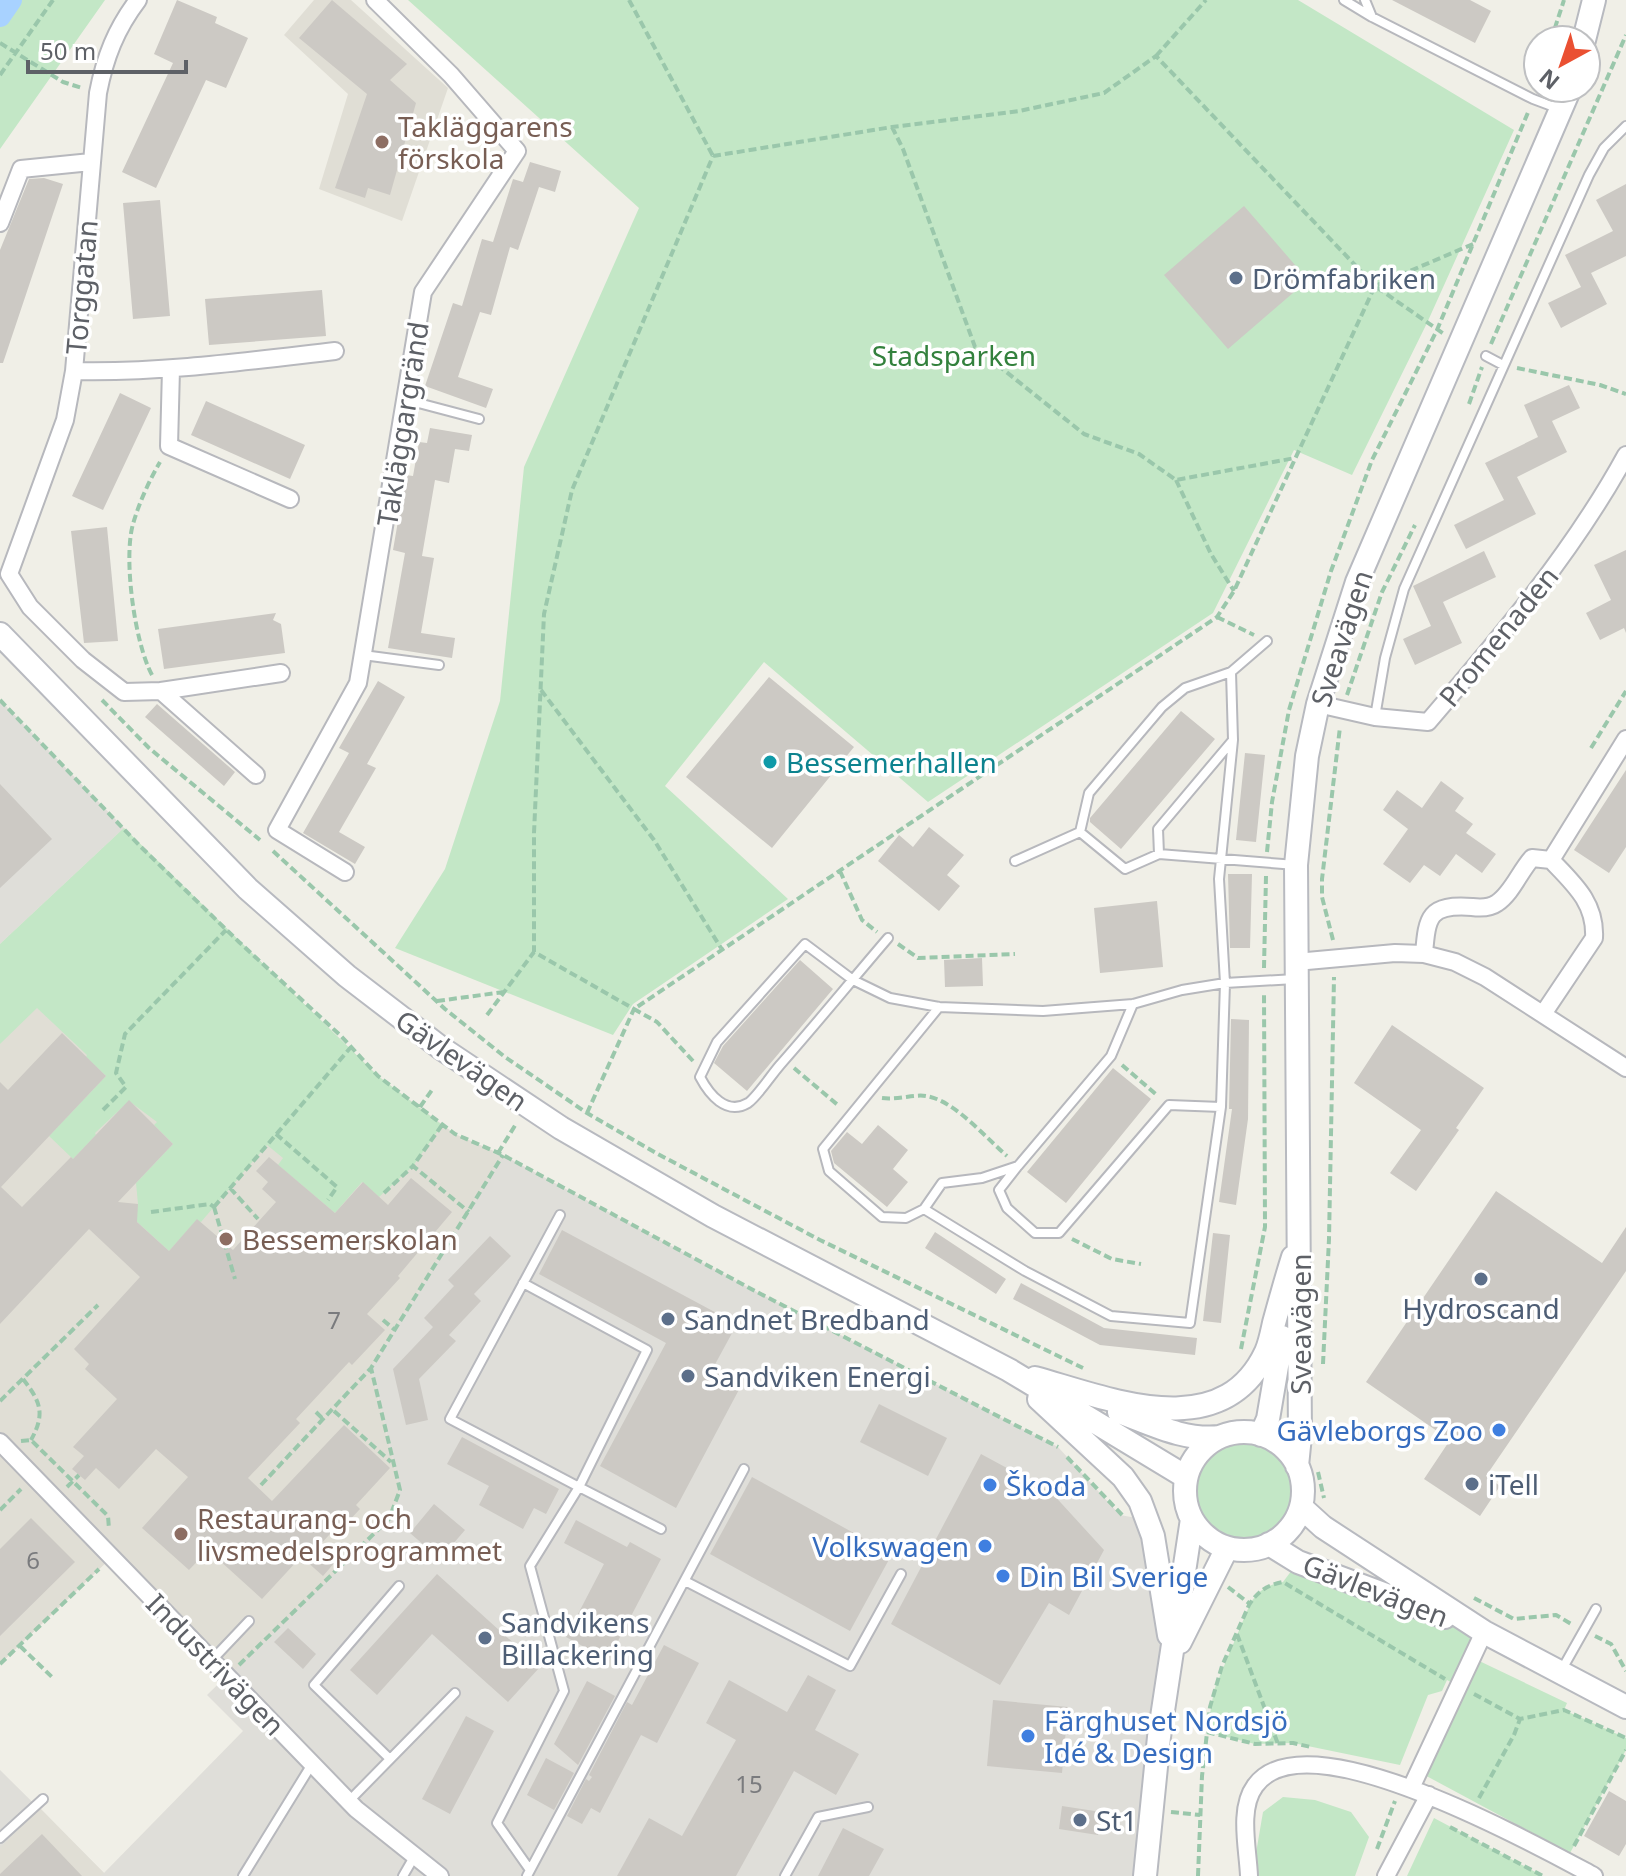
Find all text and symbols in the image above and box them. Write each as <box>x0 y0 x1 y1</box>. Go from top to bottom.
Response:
scale bar <box>28 24 186 74</box>
north arrow <box>1522 24 1602 104</box>
text: 50 m <box>40 34 96 67</box>
text: N <box>1532 63 1565 97</box>
place label: Takläggarens förskola <box>398 107 573 177</box>
marker: Takläggarens förskola <box>373 133 391 151</box>
street label: Torggatan <box>56 218 106 356</box>
place label: Drömfabriken <box>1252 259 1436 297</box>
marker: Drömfabriken <box>1227 269 1245 287</box>
street label: Takläggargränd <box>367 319 437 529</box>
park label: Stadsparken <box>872 336 1036 374</box>
street label: Promenaden <box>1430 558 1566 714</box>
street label: Sveavägen <box>1301 565 1381 711</box>
place label: Bessemerhallen <box>786 743 997 781</box>
marker: Bessemerhallen <box>761 753 779 771</box>
street label: Gävlevägen <box>388 1001 536 1119</box>
place label: Bessemerskolan <box>242 1220 458 1258</box>
marker: Bessemerskolan <box>217 1230 235 1248</box>
street label: Sveavägen <box>1281 1253 1319 1395</box>
marker: Hydroscand <box>1472 1270 1490 1288</box>
place label: Hydroscand <box>1402 1289 1560 1327</box>
place label: Sandnet Bredband <box>684 1300 930 1338</box>
house number: 7 <box>327 1303 341 1336</box>
marker: Sandnet Bredband <box>659 1310 677 1328</box>
place label: Sandviken Energi <box>704 1357 931 1395</box>
marker: Sandviken Energi <box>679 1367 697 1385</box>
place label: Gävleborgs Zoo <box>1276 1411 1483 1449</box>
marker: Gävleborgs Zoo <box>1490 1421 1508 1439</box>
place label: iTell <box>1488 1465 1539 1503</box>
place label: Škoda <box>1006 1466 1086 1504</box>
marker: iTell <box>1463 1475 1481 1493</box>
marker: Škoda <box>981 1476 999 1494</box>
place label: Restaurang- och livsmedelsprogrammet <box>197 1499 502 1569</box>
marker: Restaurang- och livsmedelsprogrammet <box>172 1525 190 1543</box>
place label: Volkswagen <box>812 1527 969 1565</box>
marker: Volkswagen <box>976 1537 994 1555</box>
house number: 6 <box>26 1543 40 1576</box>
street label: Gävlevägen <box>1298 1545 1454 1635</box>
place label: Din Bil Sverige <box>1019 1557 1208 1595</box>
marker: Din Bil Sverige <box>994 1567 1012 1585</box>
street label: Industrivägen <box>138 1585 294 1743</box>
place label: Sandvikens Billackering <box>501 1603 654 1673</box>
marker: Sandvikens Billackering <box>476 1629 494 1647</box>
place label: Färghuset Nordsjö Idé & Design <box>1044 1701 1288 1771</box>
marker: Färghuset Nordsjö Idé & Design <box>1019 1727 1037 1745</box>
house number: 15 <box>735 1767 763 1800</box>
place label: St1 <box>1096 1801 1138 1839</box>
marker: St1 <box>1071 1811 1089 1829</box>

